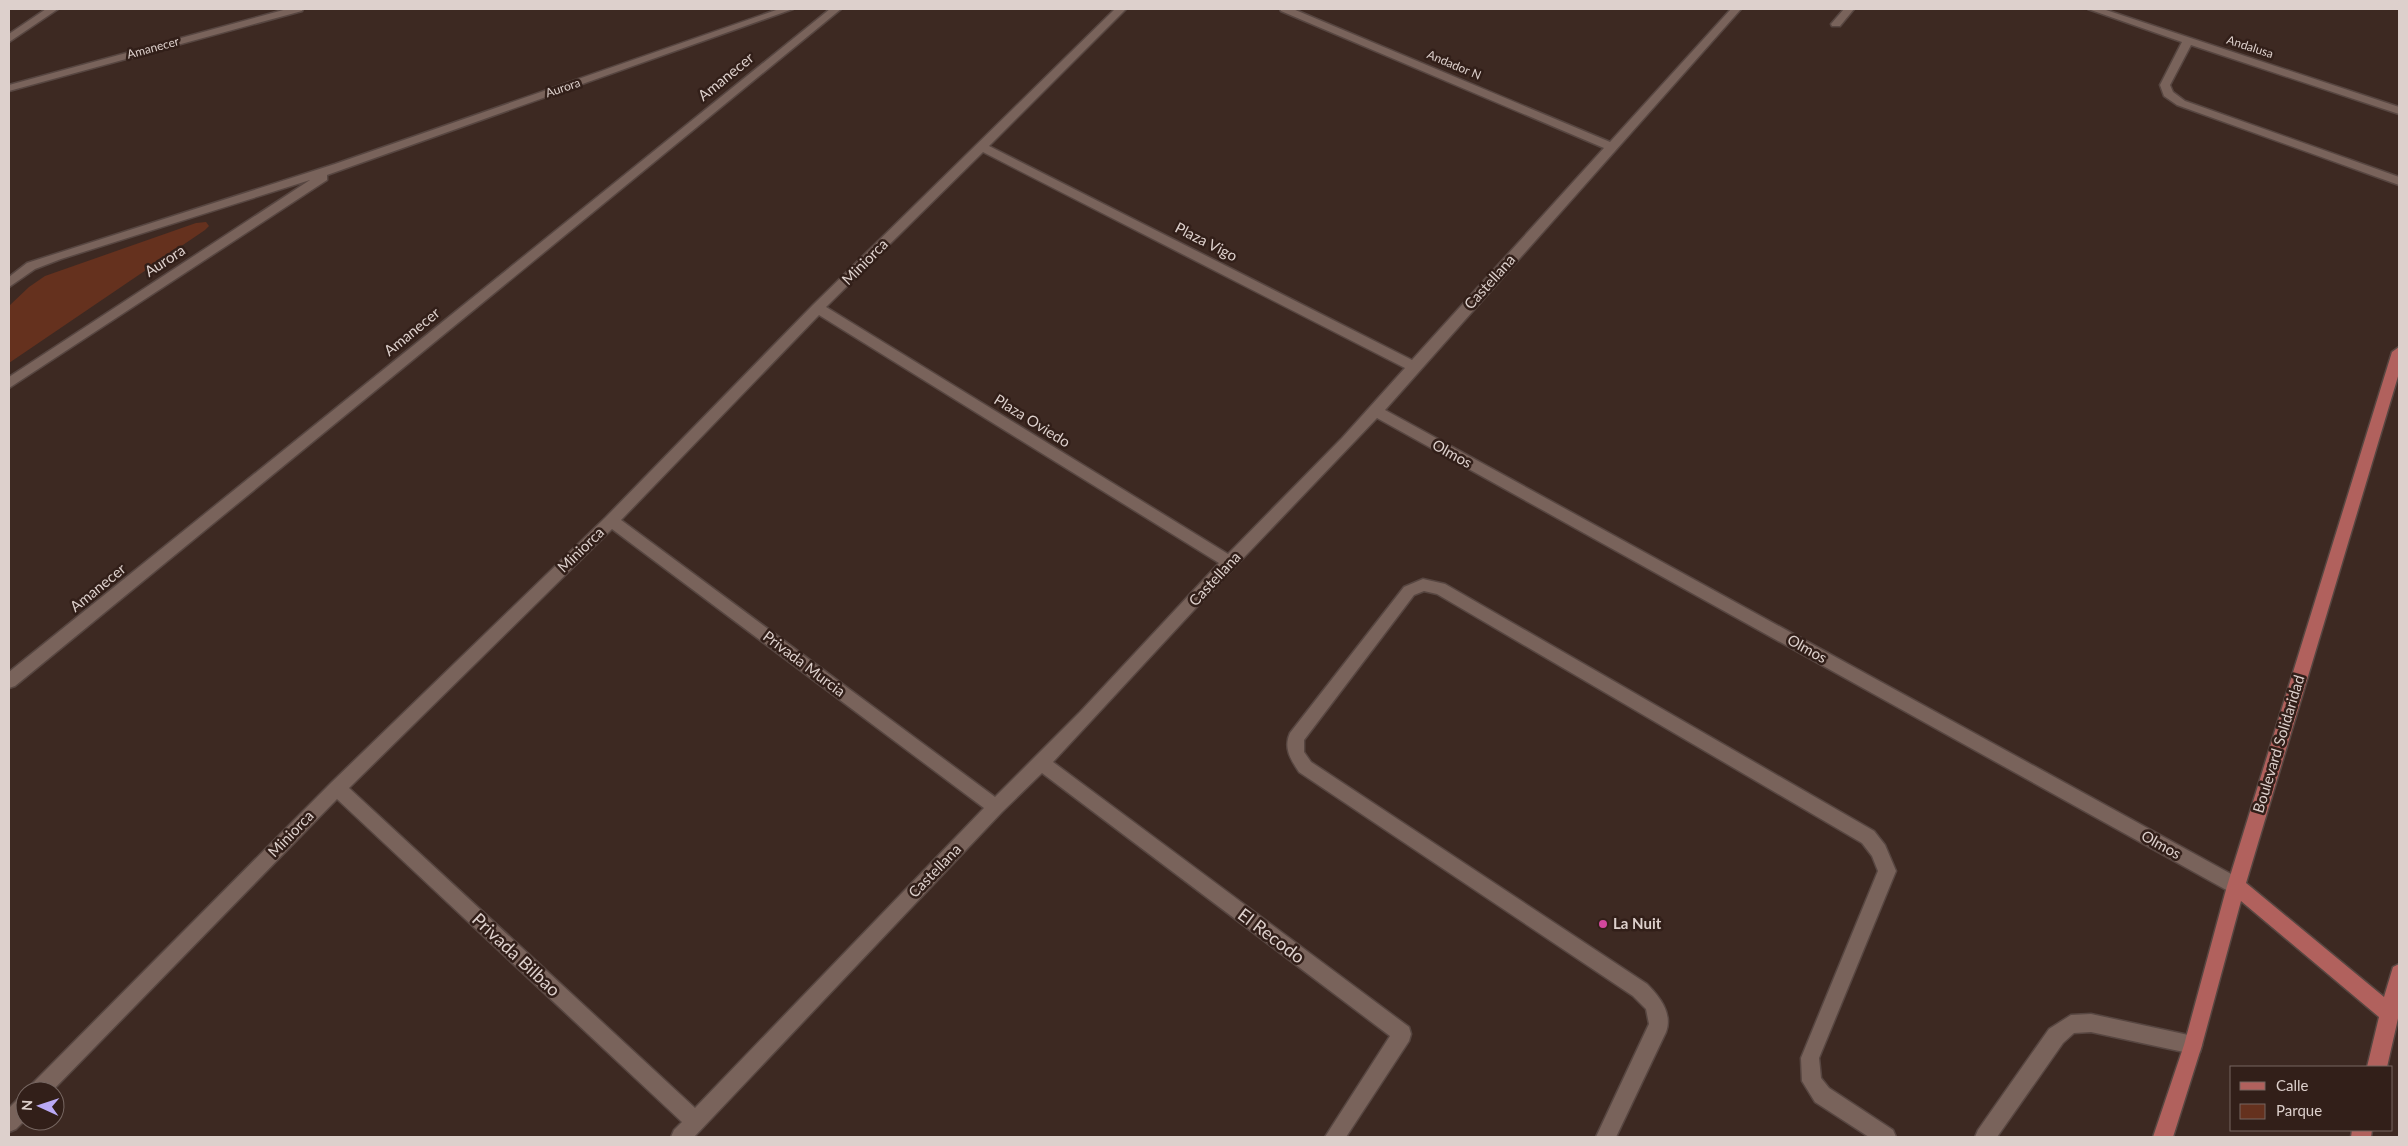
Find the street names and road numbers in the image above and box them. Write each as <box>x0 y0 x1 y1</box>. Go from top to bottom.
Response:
street label: Andalusa <box>2225 32 2275 61</box>
street label: Amanecer <box>125 33 181 62</box>
street label: Andador N <box>1425 46 1484 83</box>
street label: Amanecer <box>694 48 757 104</box>
street label: Aurora <box>543 75 582 100</box>
street label: Plaza Vigo <box>1172 218 1241 264</box>
street label: Miniorca <box>838 235 891 288</box>
street label: Aurora <box>141 240 188 280</box>
street label: Castellana <box>1460 250 1519 312</box>
street label: Amanecer <box>380 303 443 359</box>
street label: Plaza Oviedo <box>991 390 1074 451</box>
street label: Olmos <box>1429 435 1476 471</box>
street label: Miniorca <box>553 523 607 576</box>
street label: Castellana <box>1185 547 1244 609</box>
street label: Amanecer <box>66 559 129 615</box>
street label: Privada Murcia <box>760 626 849 700</box>
street label: Olmos <box>1784 630 1831 666</box>
street label: Boulevard Solidaridad <box>2249 673 2308 815</box>
street label: Miniorca <box>264 806 317 860</box>
street label: Olmos <box>2138 826 2185 862</box>
street label: Castellana <box>904 840 964 901</box>
street label: El Recodo <box>1234 903 1309 968</box>
street label: Privada Bilbao <box>468 908 565 1001</box>

